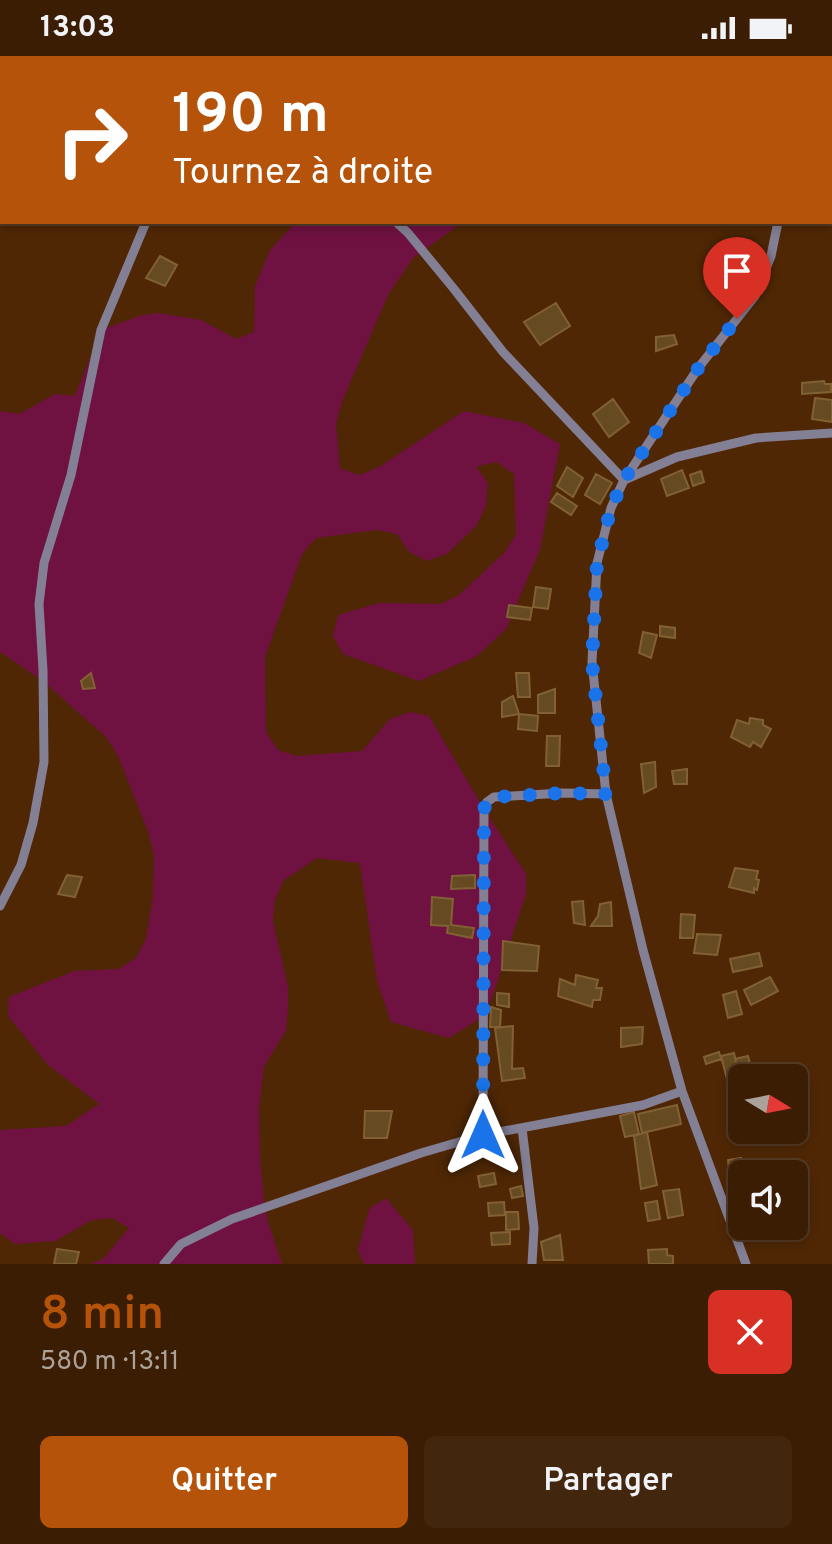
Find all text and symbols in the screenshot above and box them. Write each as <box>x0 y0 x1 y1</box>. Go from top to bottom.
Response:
text: 13:03 <box>40 10 115 47</box>
text: 190 m <box>172 82 329 152</box>
icon: right <box>40 88 144 192</box>
text: Tournez à droite <box>172 151 433 197</box>
pin <box>703 237 771 319</box>
icon: arrive <box>715 249 759 293</box>
north arrow <box>728 1064 808 1144</box>
map controls <box>728 1064 808 1240</box>
position arrow <box>441 1093 525 1177</box>
button: sound <box>728 1160 808 1240</box>
text: 8 min <box>40 1286 164 1346</box>
button: close <box>708 1290 792 1374</box>
text: 580 m · 13:11 <box>40 1346 179 1379</box>
button: Quitter <box>40 1436 408 1528</box>
button: Partager <box>424 1436 792 1528</box>

